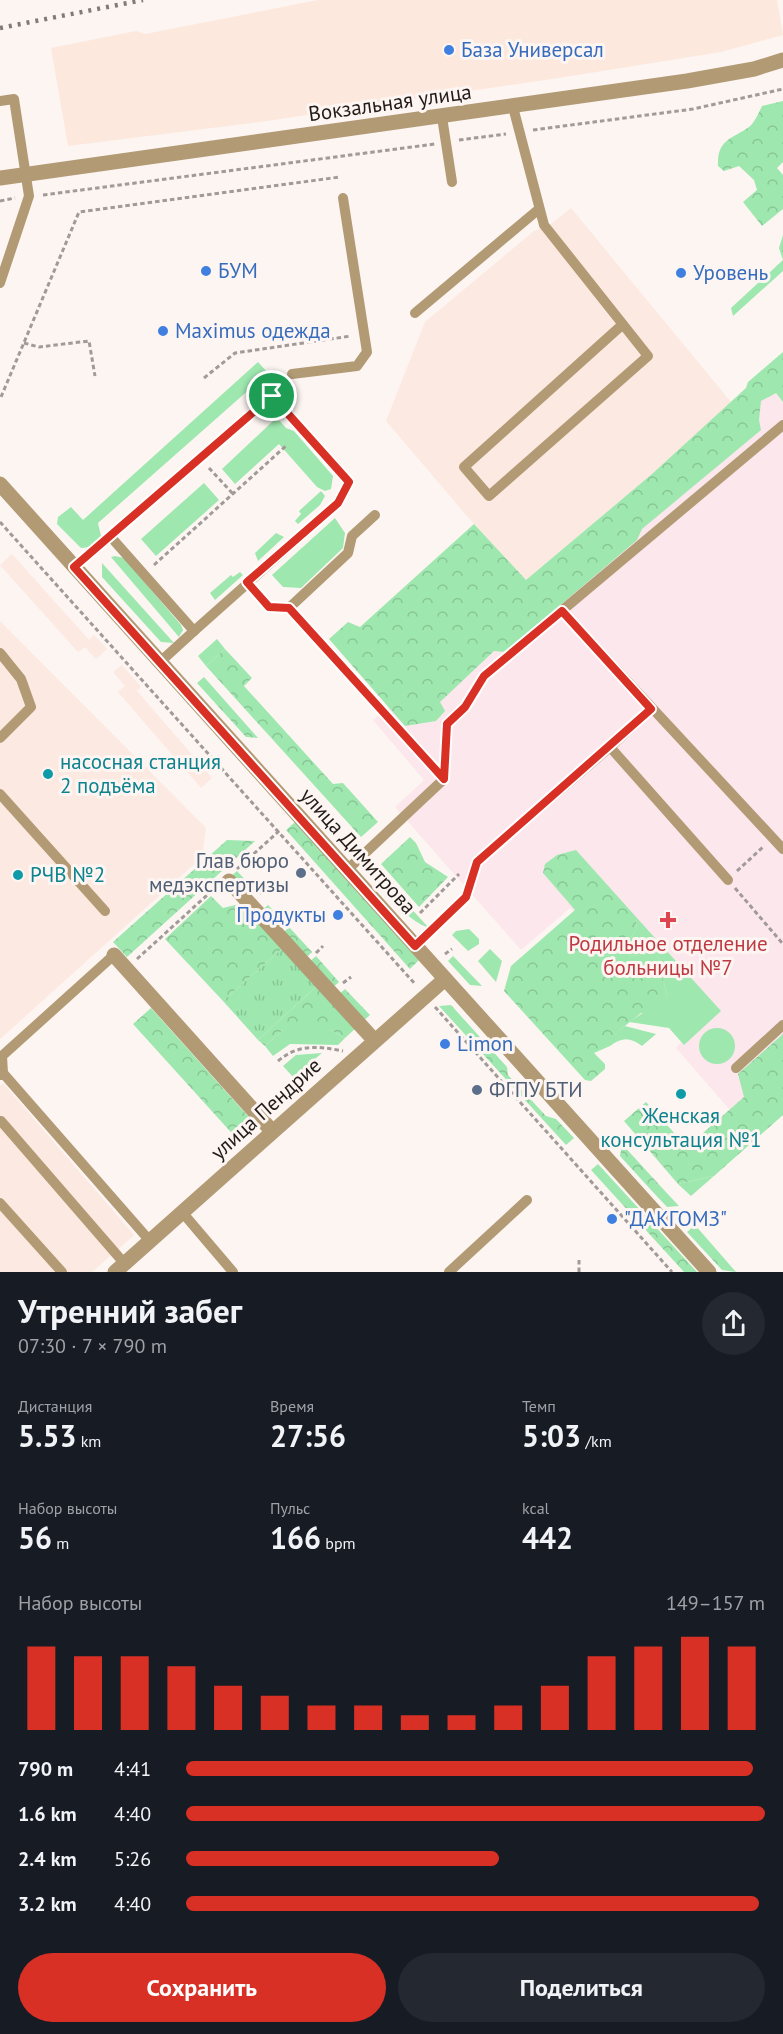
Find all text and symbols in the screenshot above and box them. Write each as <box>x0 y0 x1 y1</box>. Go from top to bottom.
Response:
place label: База Универсал <box>461 36 604 63</box>
marker: База Универсал <box>442 43 456 57</box>
street label: Вокзальная улица <box>307 78 473 127</box>
place label: БУМ <box>218 257 258 284</box>
place label: Уровень <box>693 259 769 286</box>
marker: БУМ <box>199 264 213 278</box>
marker: Уровень <box>674 266 688 280</box>
place label: Maximus одежда <box>175 317 331 344</box>
marker: Maximus одежда <box>156 324 170 338</box>
pin <box>246 370 297 421</box>
icon: arrive <box>255 379 288 412</box>
place label: насосная станция 2 подъёма <box>60 748 221 799</box>
marker: насосная станция 2 подъёма <box>41 767 55 781</box>
street label: улица Димитрова <box>295 782 422 919</box>
place label: Глав бюро медэкспертизы <box>149 847 289 898</box>
place label: РЧВ №2 <box>30 861 105 888</box>
marker: Глав бюро медэкспертизы <box>294 866 308 880</box>
marker: РЧВ №2 <box>11 868 25 882</box>
place label: Продукты <box>236 901 326 928</box>
marker: Продукты <box>331 908 345 922</box>
marker: Родильное отделение больницы №7 <box>659 911 677 929</box>
place label: Родильное отделение больницы №7 <box>568 930 768 981</box>
place label: Limon <box>457 1030 513 1057</box>
marker: Limon <box>438 1037 452 1051</box>
street label: улица Пендрие <box>205 1052 327 1165</box>
place label: ФГПУ БТИ <box>489 1076 583 1103</box>
marker: ФГПУ БТИ <box>470 1083 484 1097</box>
marker: Женская консультация №1 <box>674 1087 688 1101</box>
place label: Женская консультация №1 <box>601 1102 761 1153</box>
place label: "ДАКГОМЗ" <box>624 1205 727 1232</box>
marker: "ДАКГОМЗ" <box>605 1212 619 1226</box>
text: Утренний забег <box>18 1289 242 1332</box>
button: share <box>702 1292 765 1355</box>
text: 07:30 · 7 × 790 m <box>18 1333 167 1359</box>
text: Дистанция <box>18 1396 92 1416</box>
text: Время <box>270 1396 314 1416</box>
text: Темп <box>522 1396 556 1416</box>
text: 5.53 <box>18 1416 76 1455</box>
text: 27:56 <box>270 1416 346 1455</box>
text: 5:03 <box>522 1416 581 1455</box>
text: km <box>76 1431 101 1451</box>
text: /km <box>581 1431 612 1451</box>
text: Набор высоты <box>18 1498 117 1518</box>
text: Пульс <box>270 1498 310 1518</box>
text: kcal <box>522 1498 549 1518</box>
text: 56 <box>18 1518 52 1557</box>
text: 166 <box>270 1518 321 1557</box>
text: 442 <box>522 1518 573 1557</box>
text: m <box>52 1533 69 1553</box>
text: bpm <box>321 1533 356 1553</box>
text: Набор высоты <box>18 1590 142 1616</box>
text: 149–157 m <box>666 1590 765 1616</box>
text: 790 m <box>18 1756 73 1782</box>
text: 4:41 <box>114 1756 151 1782</box>
text: 1.6 km <box>18 1801 77 1827</box>
text: 4:40 <box>114 1801 151 1827</box>
text: 2.4 km <box>18 1846 77 1872</box>
text: 5:26 <box>114 1846 151 1872</box>
text: 3.2 km <box>18 1891 77 1917</box>
text: 4:40 <box>114 1891 151 1917</box>
button: Сохранить <box>18 1953 386 2022</box>
button: Поделиться <box>398 1953 765 2022</box>

